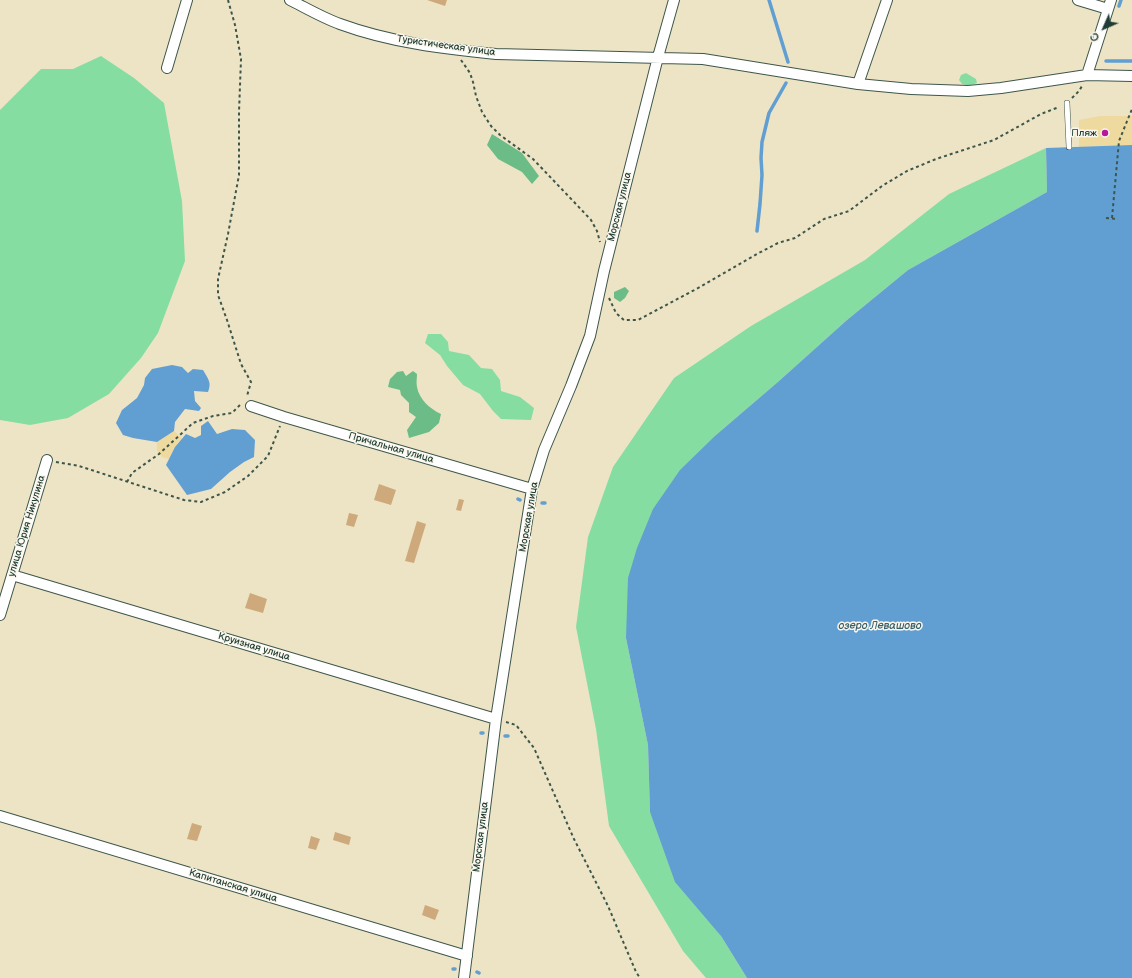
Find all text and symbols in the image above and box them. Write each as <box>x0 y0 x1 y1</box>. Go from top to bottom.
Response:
north arrow <box>1084 8 1124 48</box>
text: С <box>1088 30 1102 44</box>
street label: Туристическая улица <box>396 33 496 59</box>
place label: Пляж <box>1071 127 1097 139</box>
marker: Пляж <box>1100 128 1110 138</box>
street label: Морская улица <box>606 171 634 243</box>
street label: Причальная улица <box>347 430 435 466</box>
street label: улица Юрия Никулина <box>6 474 48 578</box>
street label: Морская улица <box>517 481 541 553</box>
water label: озеро Левашово <box>838 619 922 633</box>
street label: Круизная улица <box>217 630 291 664</box>
street label: Морская улица <box>471 801 491 873</box>
street label: Капитанская улица <box>187 867 279 905</box>

